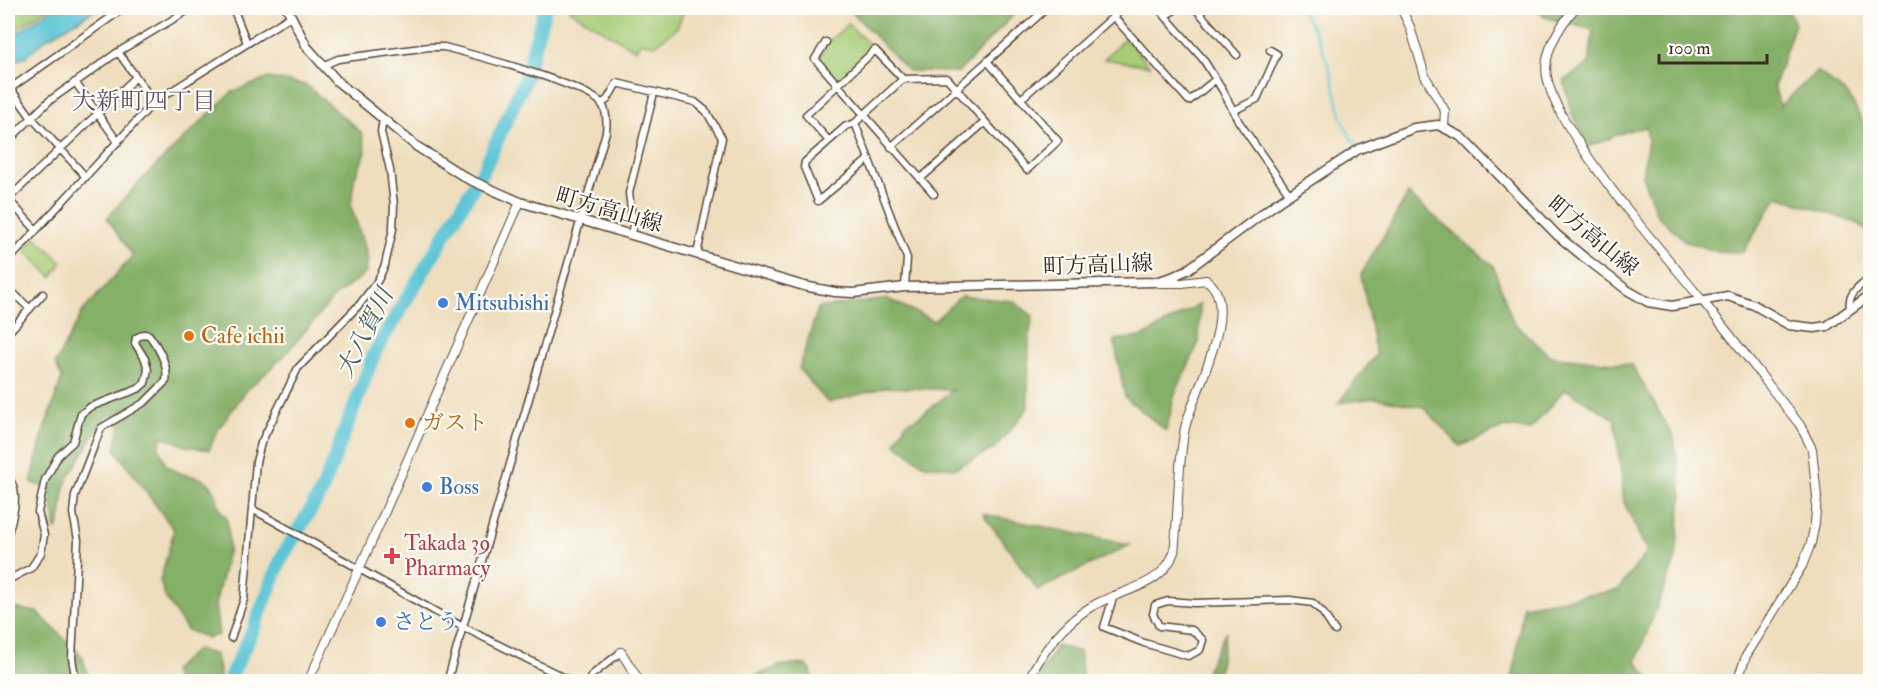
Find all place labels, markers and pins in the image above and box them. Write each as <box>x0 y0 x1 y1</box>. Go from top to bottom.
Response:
place label: Mitsubishi <box>455 289 550 317</box>
marker: Mitsubishi <box>436 296 450 310</box>
place label: Cafe ichii <box>201 322 285 350</box>
marker: Cafe ichii <box>182 329 196 343</box>
place label: ガスト <box>422 409 488 437</box>
marker: ガスト <box>403 416 417 430</box>
place label: Boss <box>439 473 479 501</box>
marker: Boss <box>420 480 434 494</box>
place label: Takada 39 Pharmacy <box>404 529 491 582</box>
marker: Takada 39 Pharmacy <box>385 549 399 563</box>
place label: さとう <box>393 608 459 636</box>
marker: さとう <box>374 615 388 629</box>

